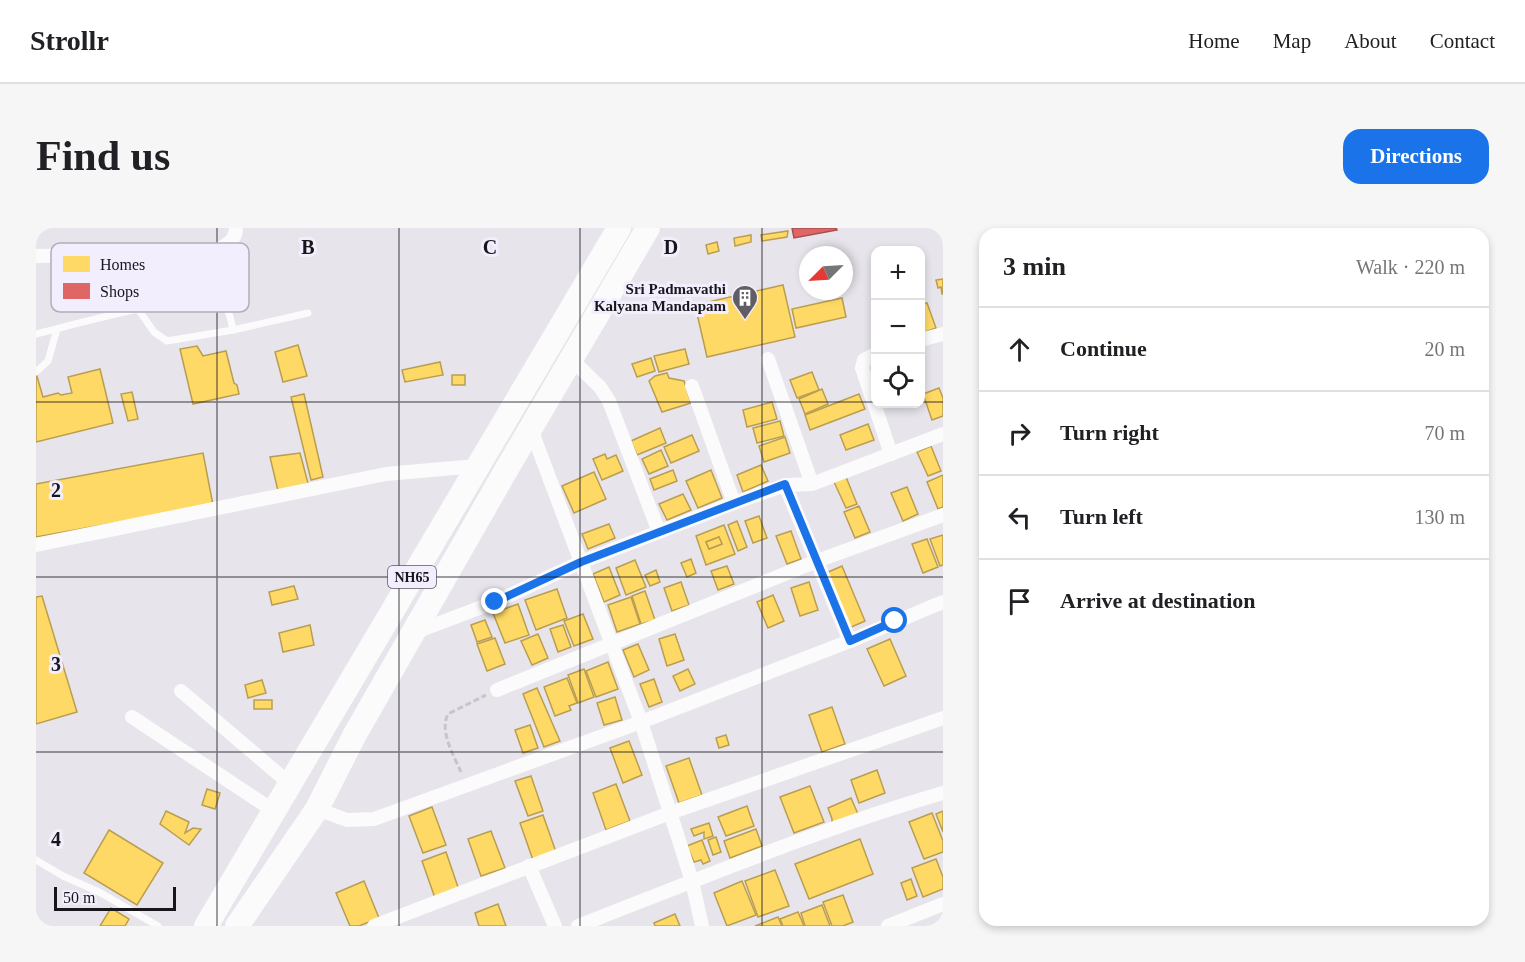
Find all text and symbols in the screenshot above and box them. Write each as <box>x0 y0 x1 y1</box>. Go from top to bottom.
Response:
text: Strollr <box>30 25 109 56</box>
text: Home <box>1188 29 1240 53</box>
text: Map <box>1273 29 1311 53</box>
text: About <box>1344 29 1397 53</box>
text: Contact <box>1430 29 1495 53</box>
button: Directions <box>1343 129 1489 184</box>
text: Find us <box>36 133 170 179</box>
text: B <box>301 236 315 258</box>
text: C <box>483 236 497 258</box>
text: D <box>664 236 678 258</box>
legend <box>51 243 249 312</box>
north arrow <box>799 246 853 300</box>
map controls <box>871 246 925 408</box>
button: + <box>871 246 925 300</box>
text: 3 min <box>1003 252 1066 281</box>
text: Homes <box>100 256 145 273</box>
text: Walk · 220 m <box>1356 256 1465 278</box>
place label: Sri Padmavathi Kalyana Mandapam <box>594 281 727 314</box>
text: Shops <box>100 283 139 301</box>
building icon: Sri Padmavathi Kalyana Mandapam <box>730 283 760 321</box>
button: − <box>871 300 925 354</box>
icon: ahead <box>1003 333 1036 366</box>
text: Continue <box>1060 336 1147 361</box>
text: 20 m <box>1424 338 1465 360</box>
button: locate <box>871 354 925 408</box>
icon: right <box>1003 417 1036 450</box>
text: Turn right <box>1060 420 1159 445</box>
text: 70 m <box>1424 422 1465 444</box>
text: 2 <box>51 479 61 501</box>
icon: left <box>1003 501 1036 534</box>
text: Turn left <box>1060 504 1143 529</box>
text: 130 m <box>1414 506 1465 528</box>
road number: NH65 <box>388 566 436 588</box>
icon: arrive <box>1003 585 1036 618</box>
route end <box>481 588 507 614</box>
text: Arrive at destination <box>1060 588 1256 613</box>
route start <box>881 607 907 633</box>
text: 3 <box>51 653 61 675</box>
text: 4 <box>51 828 61 850</box>
scale bar <box>54 884 176 912</box>
text: 50 m <box>63 889 95 906</box>

